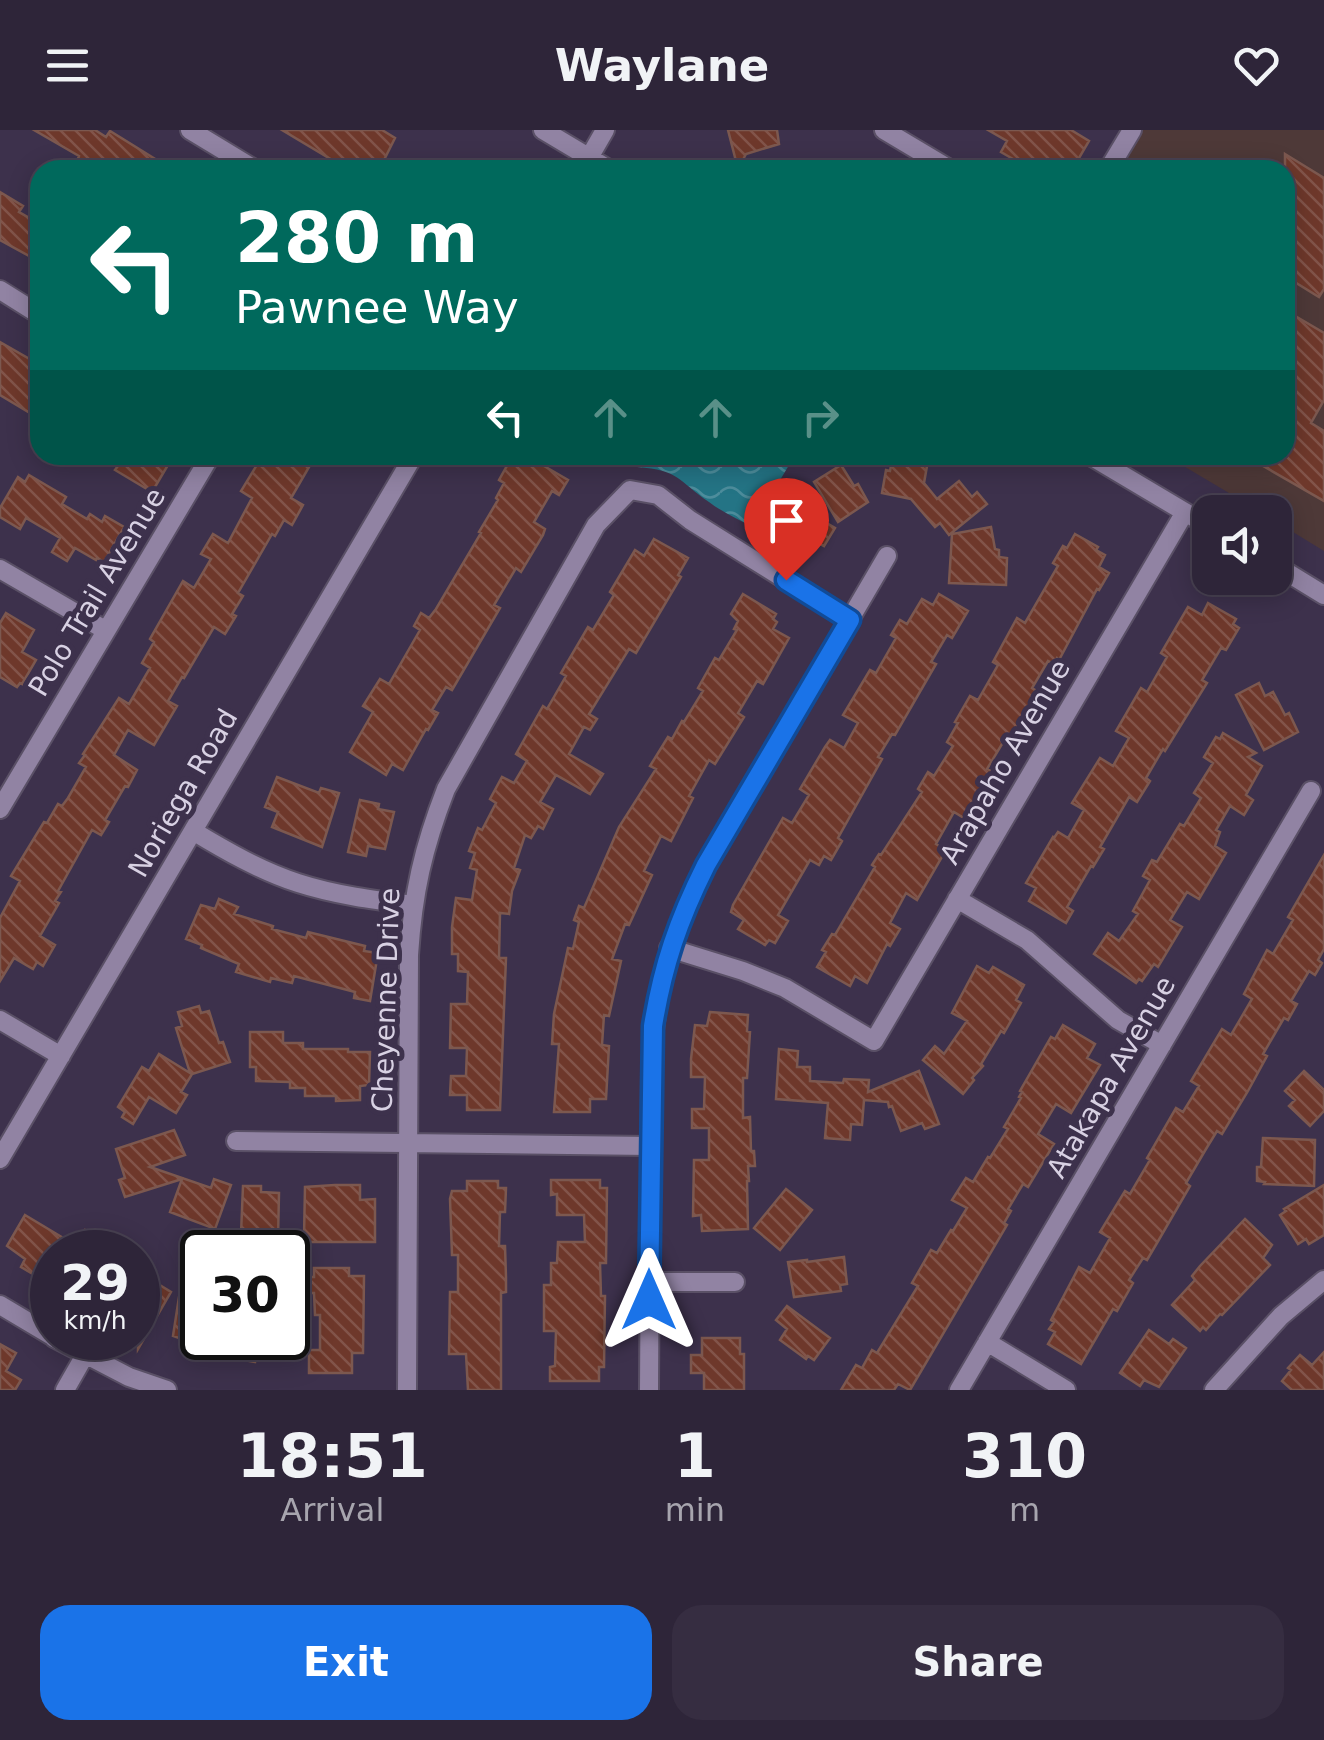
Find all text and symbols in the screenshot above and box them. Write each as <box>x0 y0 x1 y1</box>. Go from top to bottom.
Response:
icon: menu <box>40 38 95 93</box>
icon: heart <box>1229 38 1284 93</box>
text: Waylane <box>555 39 769 92</box>
text: 280 m <box>235 197 478 279</box>
icon: left <box>70 200 200 330</box>
text: Pawnee Way <box>235 281 519 334</box>
icon: left <box>478 390 533 445</box>
icon: ahead <box>583 390 638 445</box>
icon: ahead <box>688 390 743 445</box>
icon: right <box>793 390 848 445</box>
pin <box>744 478 829 581</box>
street label: Polo Trail Avenue <box>22 482 172 702</box>
icon: arrive <box>759 493 814 548</box>
map controls <box>1192 495 1292 595</box>
button: sound <box>1192 495 1292 595</box>
street label: Arapaho Avenue <box>933 654 1077 870</box>
street label: Noriega Road <box>122 703 244 883</box>
street label: Cheyenne Drive <box>366 887 406 1113</box>
street label: Atakapa Avenue <box>1040 970 1182 1184</box>
speed limit sign: 30 <box>180 1230 310 1360</box>
position arrow <box>597 1248 701 1352</box>
text: 29 <box>60 1254 130 1312</box>
text: km/h <box>63 1306 127 1335</box>
text: 18:51 <box>237 1421 428 1491</box>
text: 1 <box>674 1421 716 1491</box>
text: 310 <box>962 1421 1087 1491</box>
text: Arrival <box>280 1491 384 1529</box>
text: min <box>665 1491 725 1529</box>
text: m <box>1009 1491 1040 1529</box>
button: Exit <box>40 1605 652 1720</box>
button: Share <box>672 1605 1284 1720</box>

